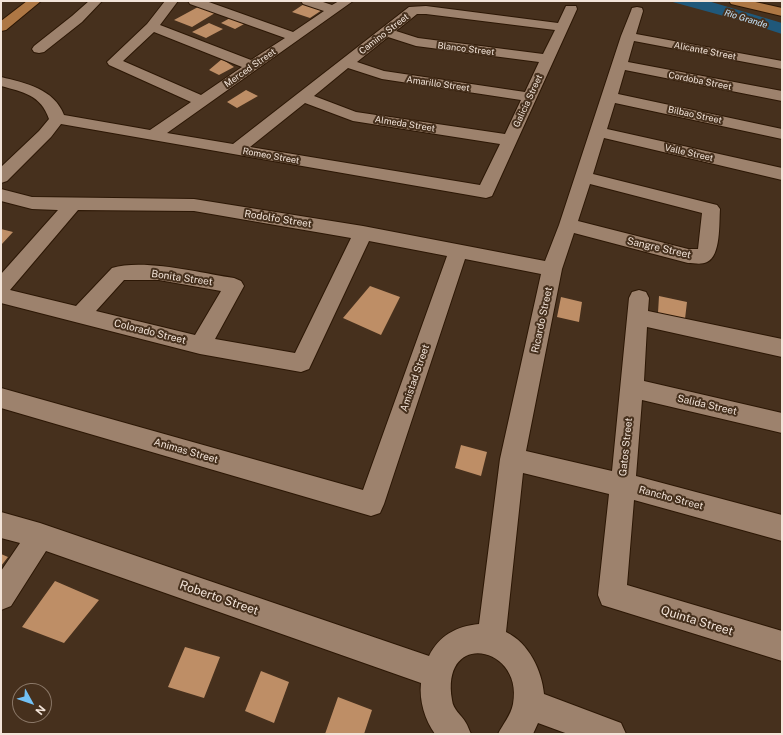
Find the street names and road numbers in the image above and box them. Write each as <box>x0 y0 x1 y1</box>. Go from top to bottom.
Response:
street label: Camino Street <box>357 11 411 57</box>
street label: Blanco Street <box>437 40 495 58</box>
street label: Alicante Street <box>673 40 737 62</box>
street label: Merced Street <box>222 46 278 90</box>
street label: Cordoba Street <box>668 70 732 92</box>
street label: Galicia Street <box>511 73 545 129</box>
street label: Amarillo Street <box>406 74 470 94</box>
street label: Bilbao Street <box>667 104 723 126</box>
street label: Almeda Street <box>374 114 436 134</box>
street label: Valle Street <box>664 142 714 164</box>
street label: Romeo Street <box>242 146 300 166</box>
street label: Rodolfo Street <box>244 208 312 230</box>
street label: Sangre Street <box>626 235 692 261</box>
street label: Bonita Street <box>151 268 213 288</box>
street label: Ricardo Street <box>529 286 555 354</box>
street label: Colorado Street <box>113 317 187 347</box>
street label: Amistad Street <box>398 343 432 413</box>
street label: Salida Street <box>676 392 738 418</box>
street label: Gatos Street <box>617 417 635 477</box>
street label: Animas Street <box>153 436 219 466</box>
street label: Rancho Street <box>637 484 705 512</box>
street label: Roberto Street <box>178 578 260 618</box>
street label: Quinta Street <box>659 603 735 639</box>

